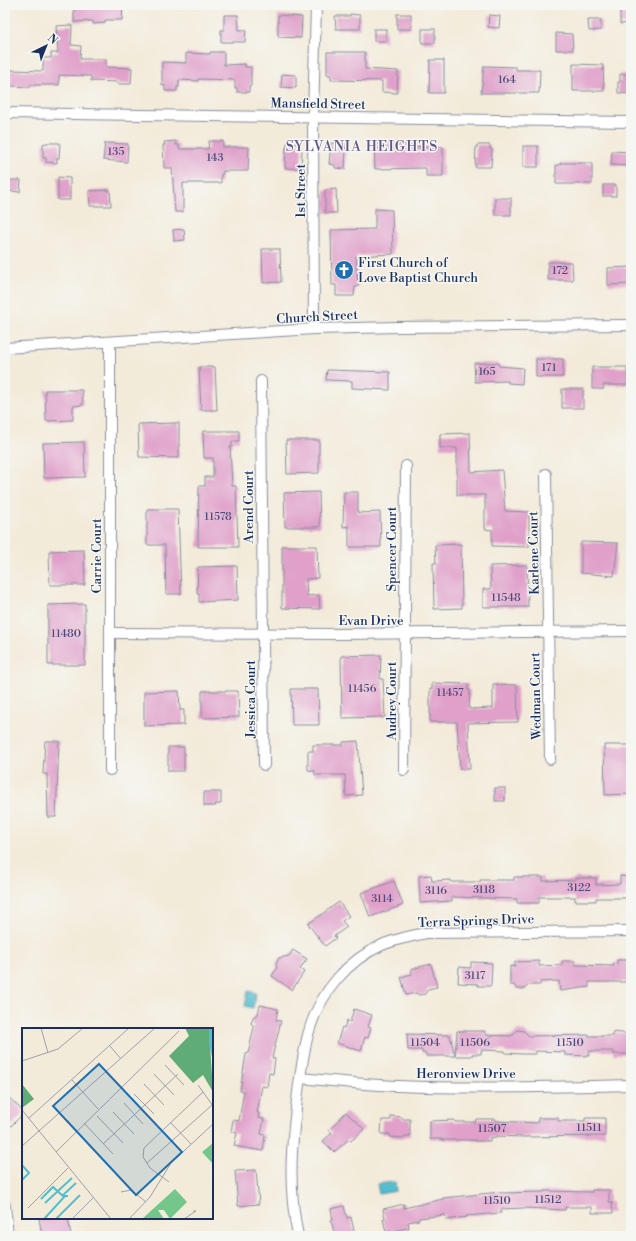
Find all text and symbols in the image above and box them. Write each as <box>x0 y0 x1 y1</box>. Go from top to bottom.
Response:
north arrow <box>26 26 66 66</box>
text: N <box>44 31 60 48</box>
house number: 164 <box>498 73 516 87</box>
street label: Mansfield Street <box>270 95 366 113</box>
district label: SYLVANIA HEIGHTS <box>286 138 438 156</box>
house number: 135 <box>108 145 124 159</box>
house number: 143 <box>207 151 223 165</box>
street label: 1st Street <box>293 164 309 218</box>
place label: First Church of Love Baptist Church <box>358 255 478 286</box>
church icon: First Church of Love Baptist Church <box>333 259 355 281</box>
house number: 172 <box>552 264 568 278</box>
street label: Church Street <box>276 307 359 327</box>
house number: 171 <box>542 361 557 375</box>
house number: 165 <box>478 365 496 379</box>
street label: Arend Court <box>241 470 257 545</box>
street label: Spencer Court <box>384 506 400 591</box>
house number: 11578 <box>204 510 232 524</box>
street label: Karlene Court <box>525 511 543 595</box>
street label: Carrie Court <box>89 518 105 594</box>
house number: 11548 <box>491 591 521 605</box>
street label: Evan Drive <box>338 613 404 629</box>
house number: 11480 <box>51 627 81 641</box>
street label: Wedman Court <box>527 652 545 741</box>
street label: Jessica Court <box>243 660 259 739</box>
street label: Audrey Court <box>384 661 400 741</box>
house number: 11456 <box>348 682 377 696</box>
house number: 11457 <box>436 686 464 700</box>
house number: 3122 <box>567 881 591 895</box>
house number: 3118 <box>473 883 495 897</box>
house number: 3116 <box>425 884 447 898</box>
house number: 3114 <box>371 892 393 906</box>
street label: Terra Springs Drive <box>418 911 535 931</box>
house number: 3117 <box>465 969 486 983</box>
inset map <box>22 1028 213 1219</box>
house number: 11504 <box>410 1036 440 1050</box>
house number: 11506 <box>460 1036 490 1050</box>
house number: 11510 <box>556 1036 584 1050</box>
street label: Heronview Drive <box>416 1066 516 1082</box>
house number: 11511 <box>576 1121 602 1135</box>
house number: 11507 <box>478 1122 507 1136</box>
house number: 11512 <box>534 1193 562 1207</box>
house number: 11510 <box>483 1194 511 1208</box>

